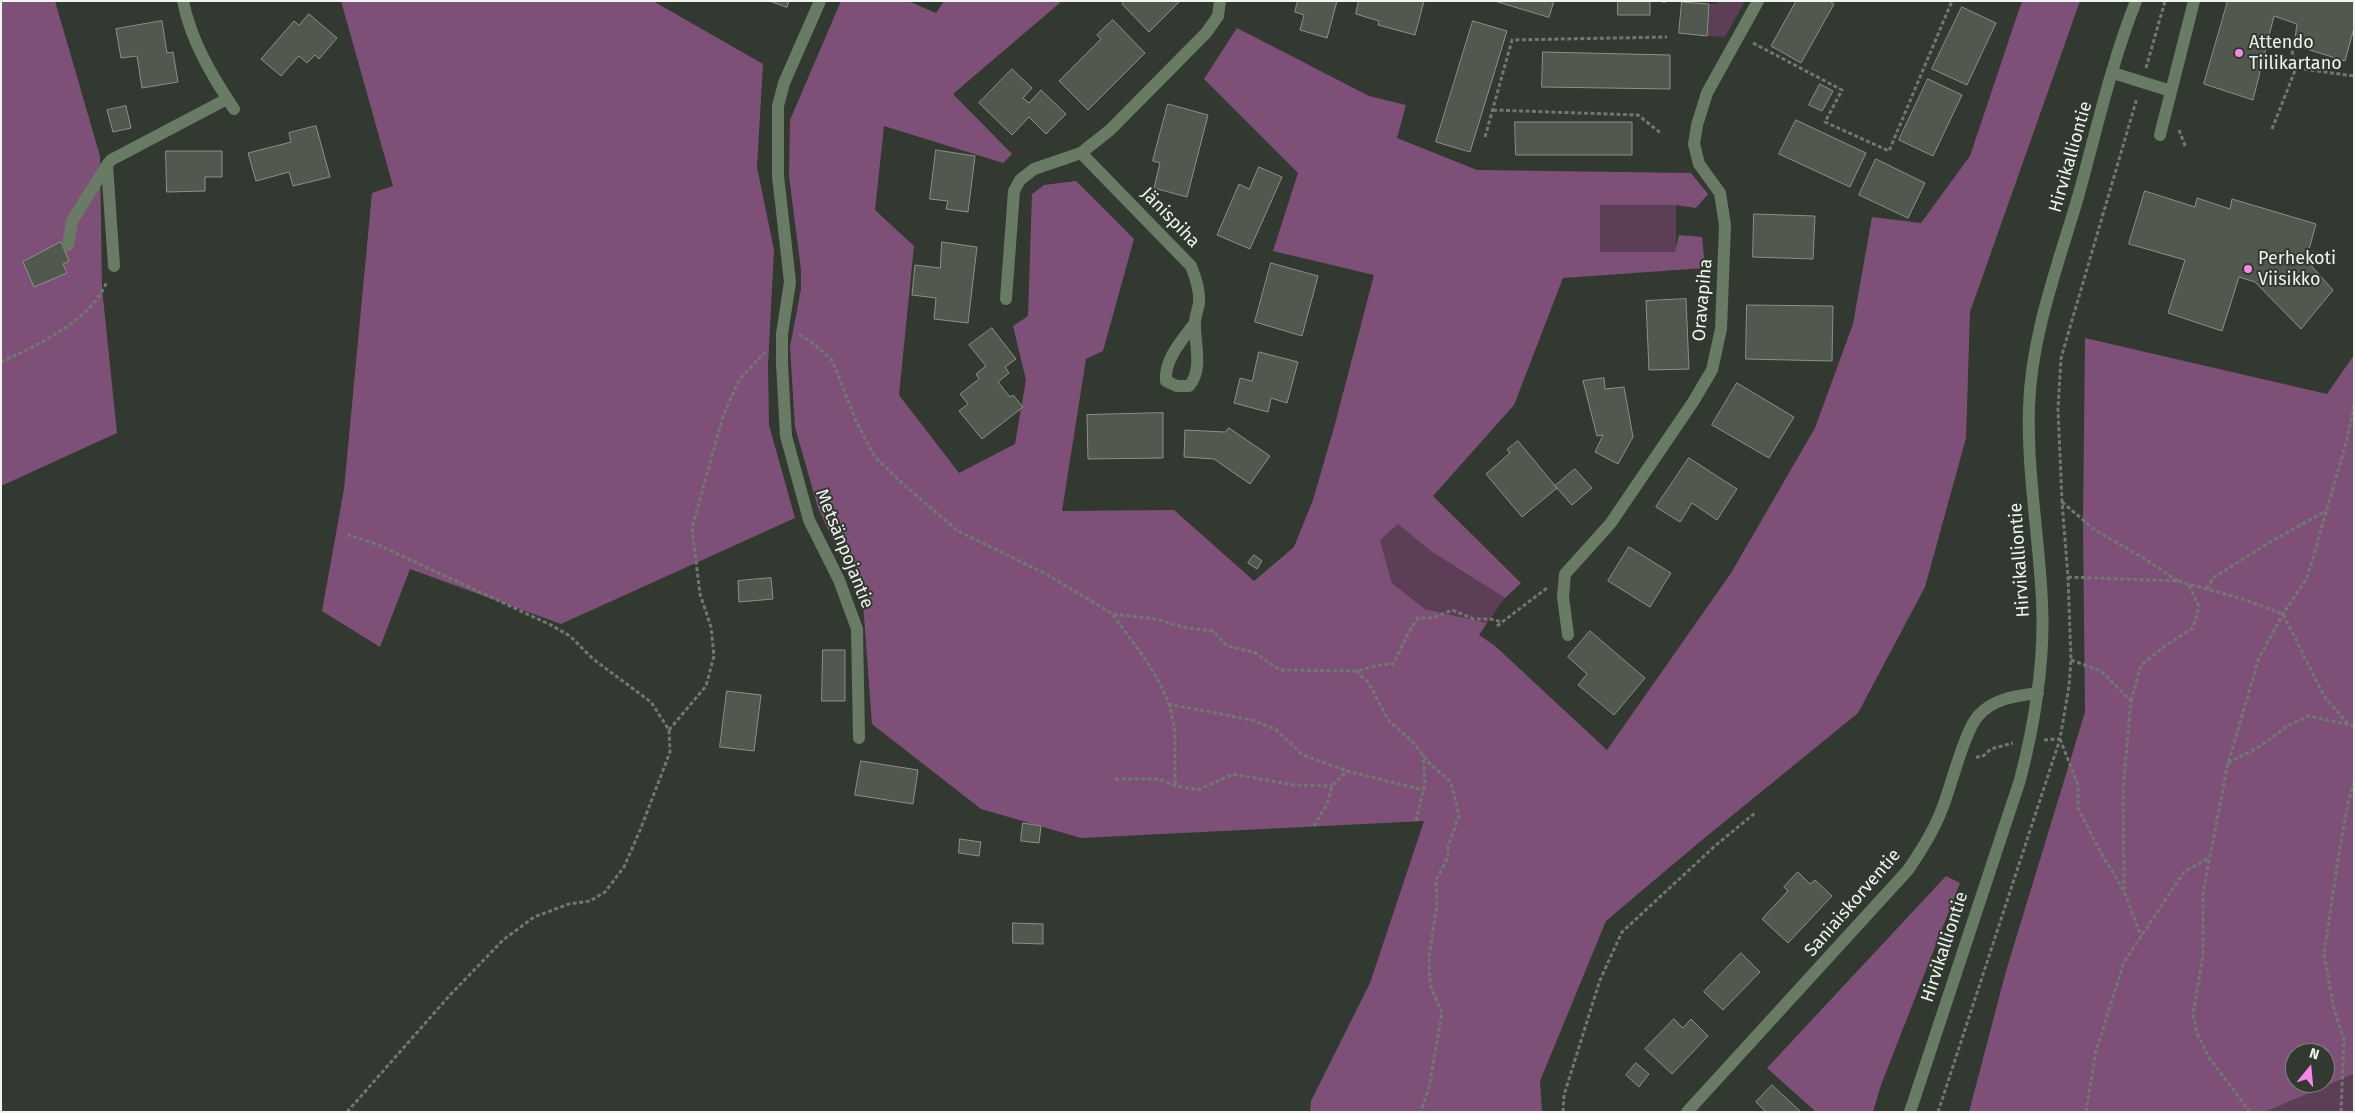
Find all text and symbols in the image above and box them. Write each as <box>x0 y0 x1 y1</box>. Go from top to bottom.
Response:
place label: Attendo Tiilikartano <box>2249 32 2342 74</box>
marker: Attendo Tiilikartano <box>2233 47 2245 59</box>
street label: Hirvikalliontie <box>2045 99 2097 215</box>
street label: Jänispiha <box>1136 183 1204 253</box>
place label: Perhekoti Viisikko <box>2258 248 2336 290</box>
street label: Oravapiha <box>1689 258 1717 342</box>
marker: Perhekoti Viisikko <box>2242 263 2254 275</box>
street label: Metsänpojantie <box>810 486 878 612</box>
street label: Hirvikalliontie <box>2005 502 2035 618</box>
street label: Saniaiskorventie <box>1800 845 1906 961</box>
street label: Hirvikalliontie <box>1917 889 1973 1005</box>
north arrow <box>2285 1043 2335 1093</box>
text: N <box>2307 1045 2321 1064</box>

